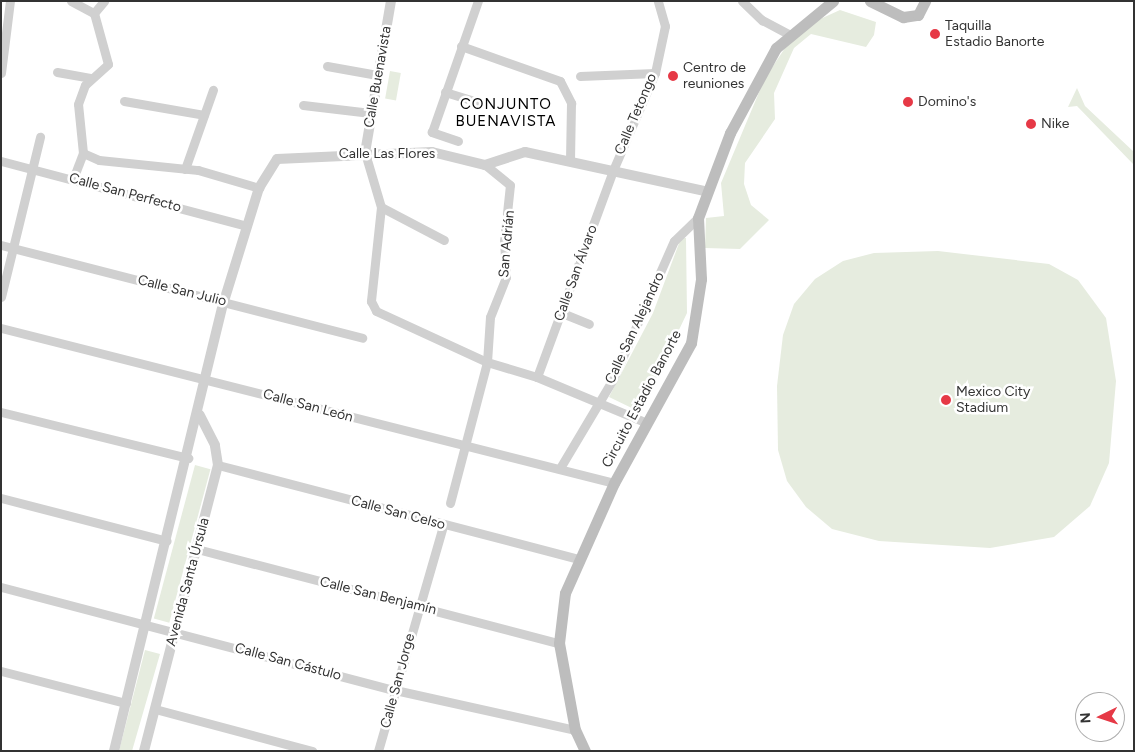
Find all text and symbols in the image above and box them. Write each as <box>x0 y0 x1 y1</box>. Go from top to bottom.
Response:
place label: Taquilla Estadio Banorte <box>945 18 1044 50</box>
street label: Calle Buenavista <box>361 25 395 129</box>
marker: Taquilla Estadio Banorte <box>929 28 941 40</box>
place label: Centro de reuniones <box>683 60 746 92</box>
marker: Centro de reuniones <box>667 70 679 82</box>
street label: Calle Tetongo <box>611 71 661 157</box>
place label: Domino's <box>918 94 976 110</box>
district label: CONJUNTO BUENAVISTA <box>454 95 558 130</box>
marker: Domino's <box>902 96 914 108</box>
place label: Nike <box>1041 116 1069 132</box>
marker: Nike <box>1025 118 1037 130</box>
street label: Calle Las Flores <box>339 146 435 162</box>
street label: Calle San Perfecto <box>67 170 183 216</box>
street label: San Adrián <box>496 210 518 278</box>
street label: Calle San Álvaro <box>551 223 601 323</box>
street label: Calle San Alejandro <box>602 269 668 387</box>
street label: Calle San Julio <box>136 272 228 310</box>
street label: Circuito Estadio Banorte <box>599 327 685 471</box>
place label: Mexico City Stadium <box>956 384 1030 417</box>
street label: Calle San León <box>261 386 355 426</box>
marker: Mexico City Stadium <box>940 394 952 406</box>
street label: Calle San Celso <box>349 492 447 534</box>
street label: Avenida Santa Úrsula <box>163 516 213 648</box>
street label: Calle San Benjamín <box>318 573 438 619</box>
street label: Calle San Jorge <box>377 632 419 730</box>
street label: Calle San Cástulo <box>233 640 343 684</box>
north arrow <box>1075 692 1125 742</box>
text: N <box>1077 712 1094 724</box>

